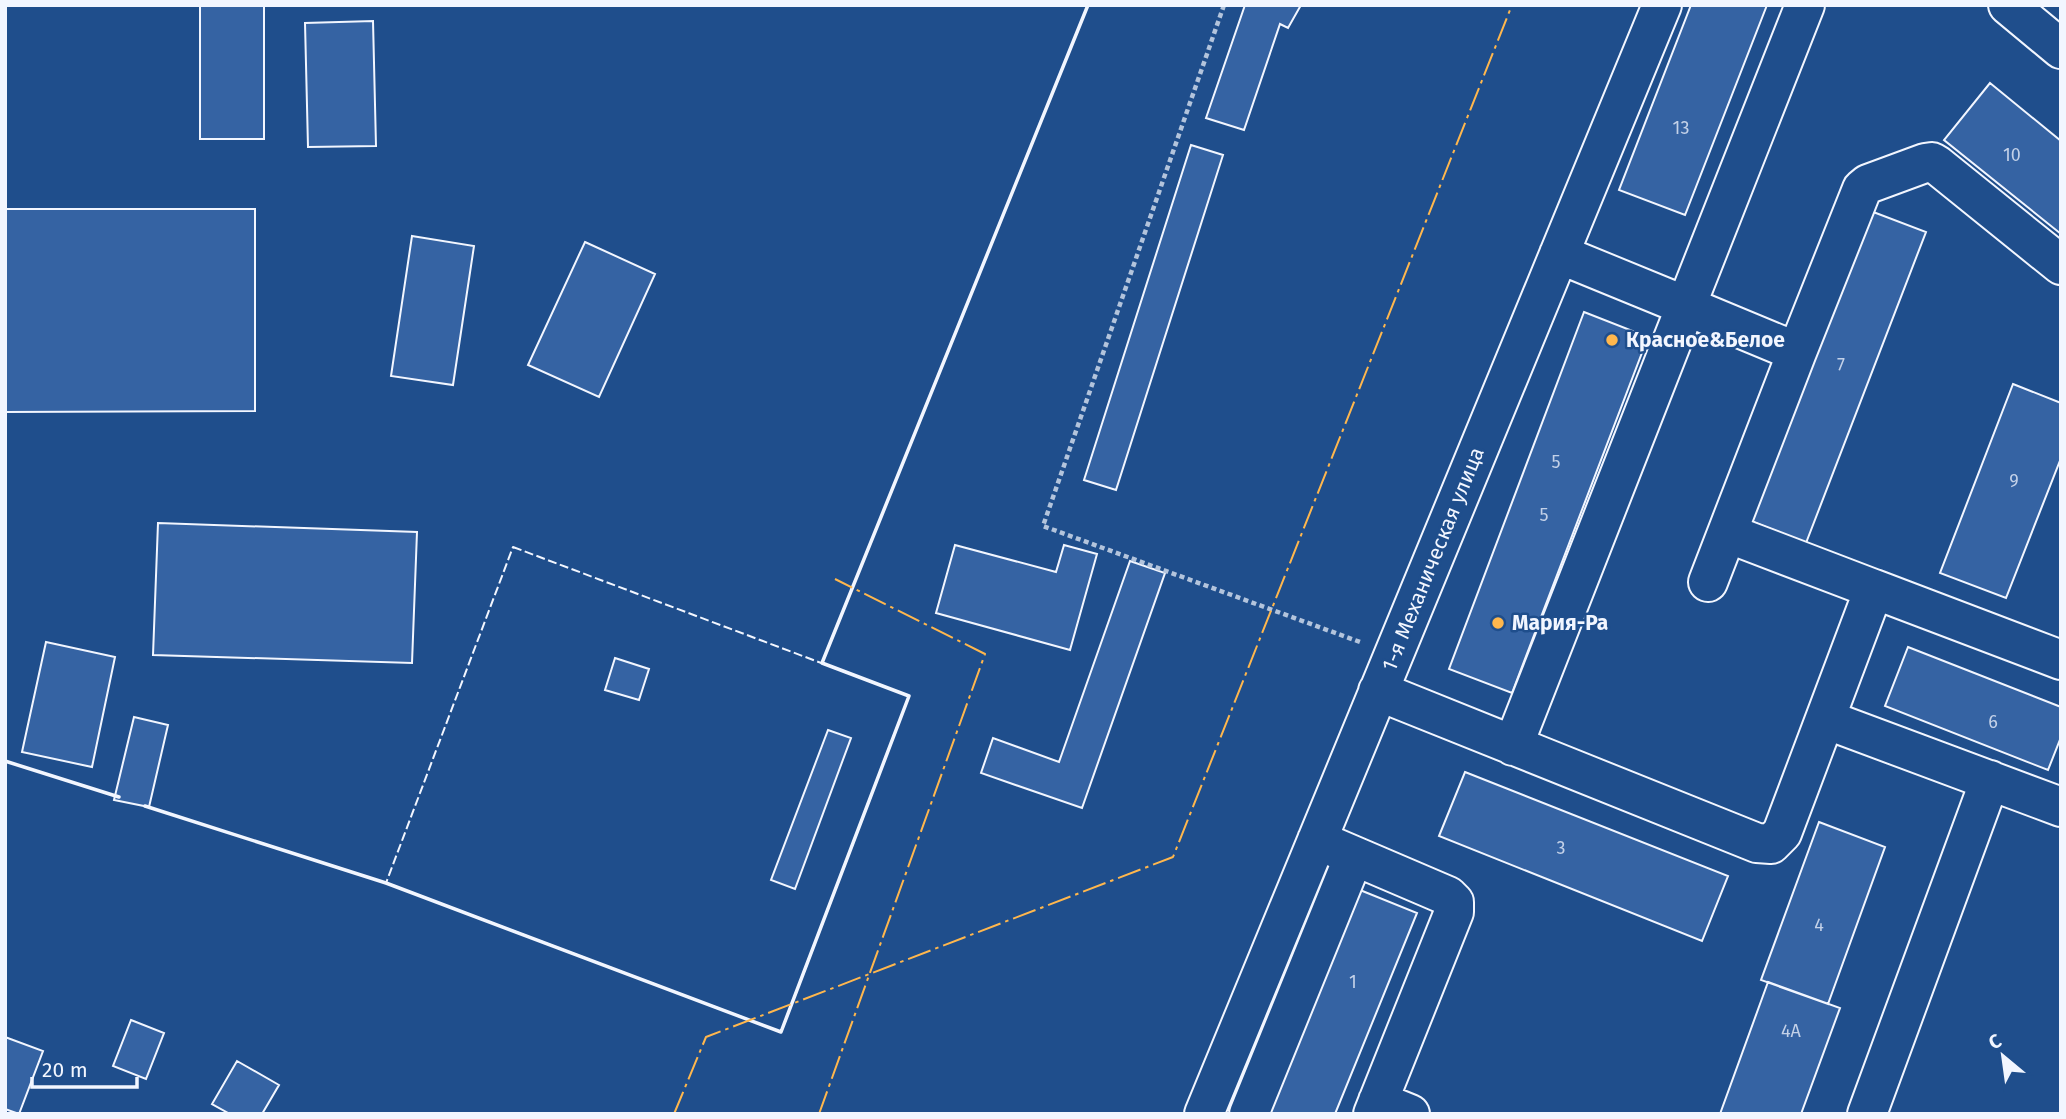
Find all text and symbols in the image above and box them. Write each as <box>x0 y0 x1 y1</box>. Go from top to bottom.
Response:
house number: 13 <box>1673 117 1689 139</box>
house number: 10 <box>2003 144 2021 166</box>
place label: Красное&Белое <box>1626 327 1785 353</box>
marker: Красное&Белое <box>1604 332 1620 348</box>
house number: 7 <box>1837 354 1845 376</box>
street label: 1-я Механическая улица <box>1376 443 1490 675</box>
house number: 5 <box>1551 451 1561 473</box>
house number: 9 <box>2009 470 2019 492</box>
house number: 5 <box>1539 504 1549 526</box>
place label: Мария-Ра <box>1512 610 1608 636</box>
marker: Мария-Ра <box>1490 615 1506 631</box>
house number: 6 <box>1988 711 1998 733</box>
house number: 3 <box>1557 837 1565 859</box>
house number: 4 <box>1814 914 1824 936</box>
house number: 1 <box>1349 971 1357 993</box>
house number: 4А <box>1781 1020 1802 1042</box>
north arrow <box>1968 1021 2038 1091</box>
text: С <box>1985 1029 2005 1054</box>
scale bar <box>32 1046 136 1090</box>
text: 20 m <box>42 1057 88 1083</box>

